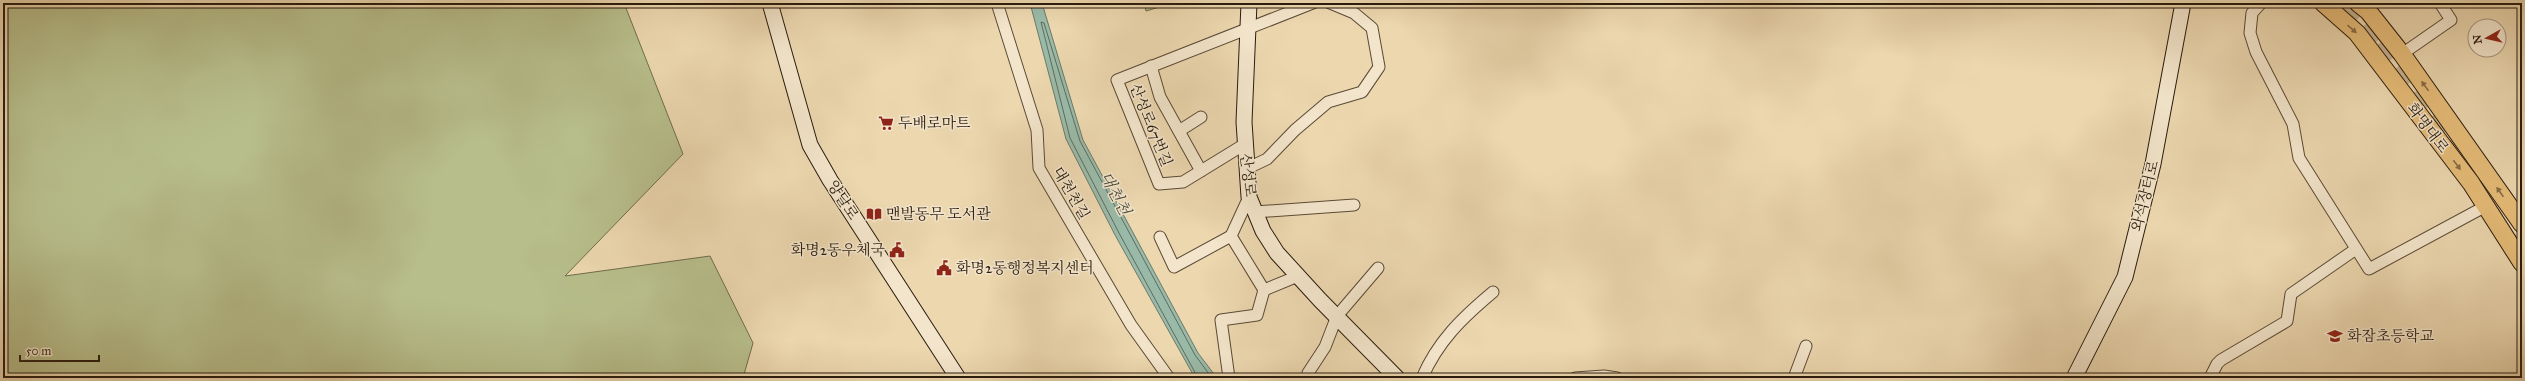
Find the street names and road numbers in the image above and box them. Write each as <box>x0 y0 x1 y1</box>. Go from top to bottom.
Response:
street label: 산성로67번길 <box>1126 81 1176 169</box>
street label: 화명대로 <box>2403 99 2453 157</box>
street label: 산성로 <box>1236 152 1260 198</box>
street label: 와석장터로 <box>2128 158 2163 233</box>
street label: 대천천길 <box>1049 163 1093 223</box>
street label: 양달로 <box>824 177 863 224</box>

